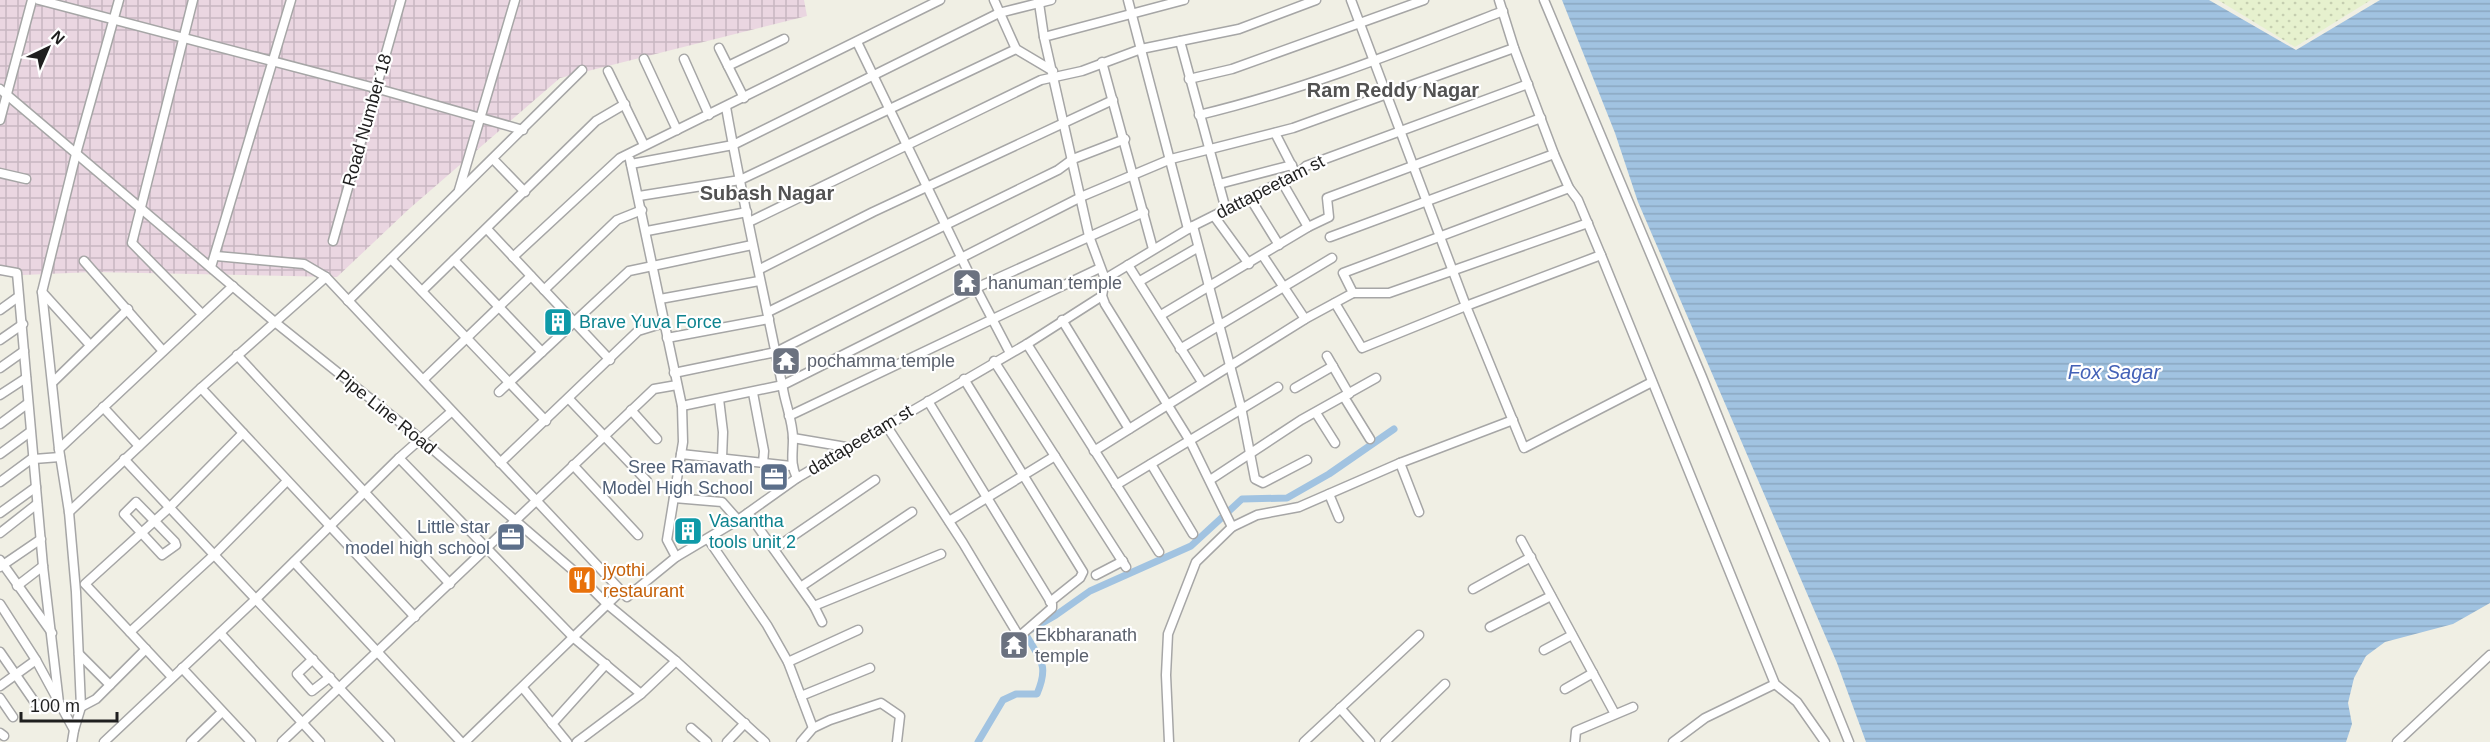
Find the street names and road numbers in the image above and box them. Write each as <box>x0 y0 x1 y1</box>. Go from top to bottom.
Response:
street label: Road Number 18 <box>338 51 396 189</box>
street label: dattapeetam st <box>1212 151 1328 223</box>
street label: Pipe Line Road <box>332 365 440 459</box>
street label: dattapeetam st <box>804 401 916 479</box>

